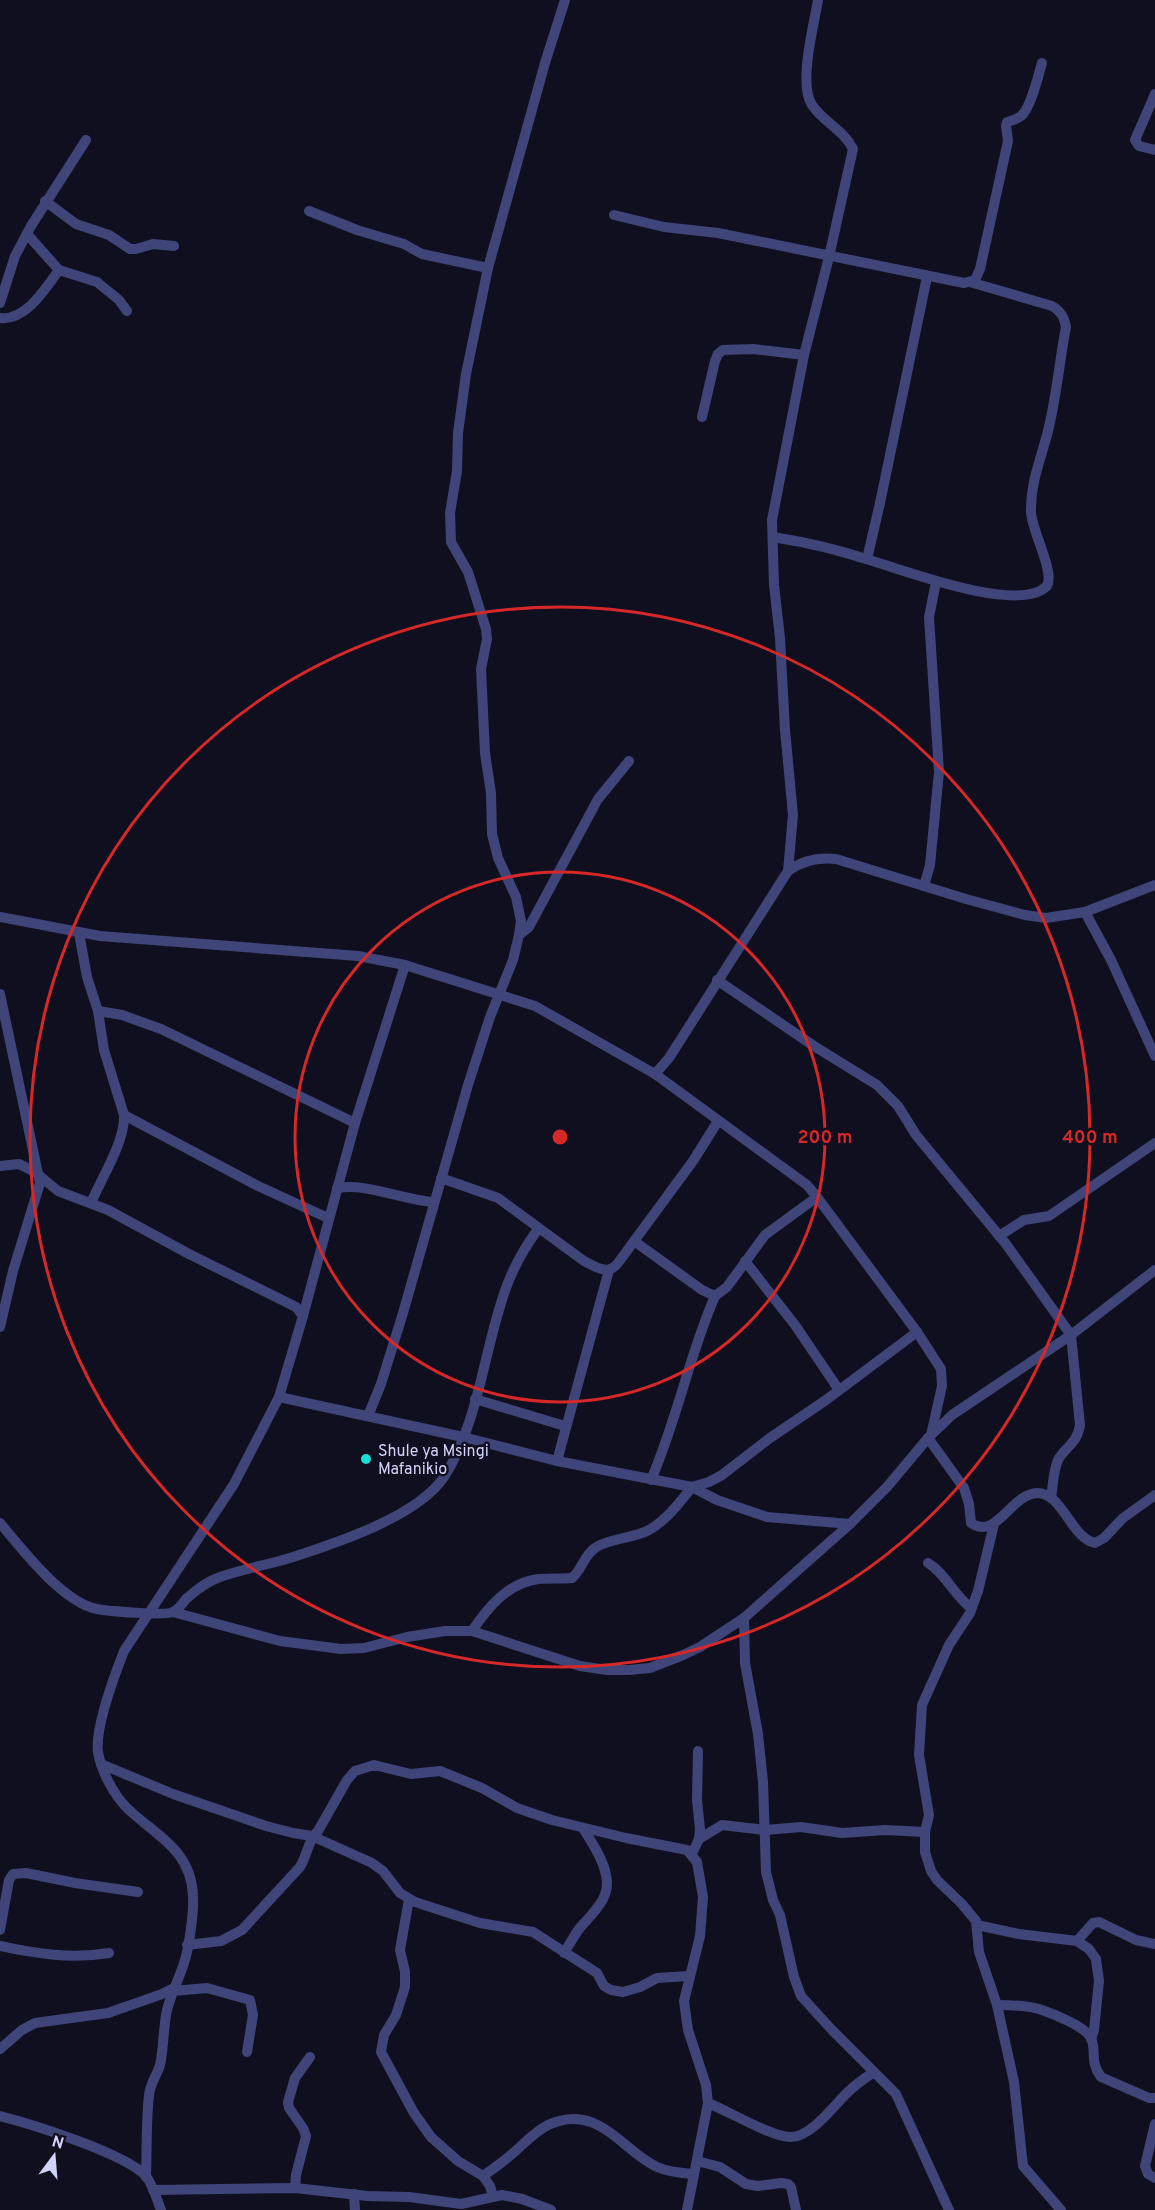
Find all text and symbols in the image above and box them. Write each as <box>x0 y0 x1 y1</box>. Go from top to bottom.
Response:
centre of rings <box>550 1127 570 1147</box>
text: 200 m <box>797 1127 853 1150</box>
text: 400 m <box>1062 1127 1118 1150</box>
place label: Shule ya Msingi Mafanikio <box>378 1442 489 1480</box>
marker: Shule ya Msingi Mafanikio <box>359 1452 373 1466</box>
north arrow <box>24 2126 84 2186</box>
text: N <box>49 2132 66 2155</box>

